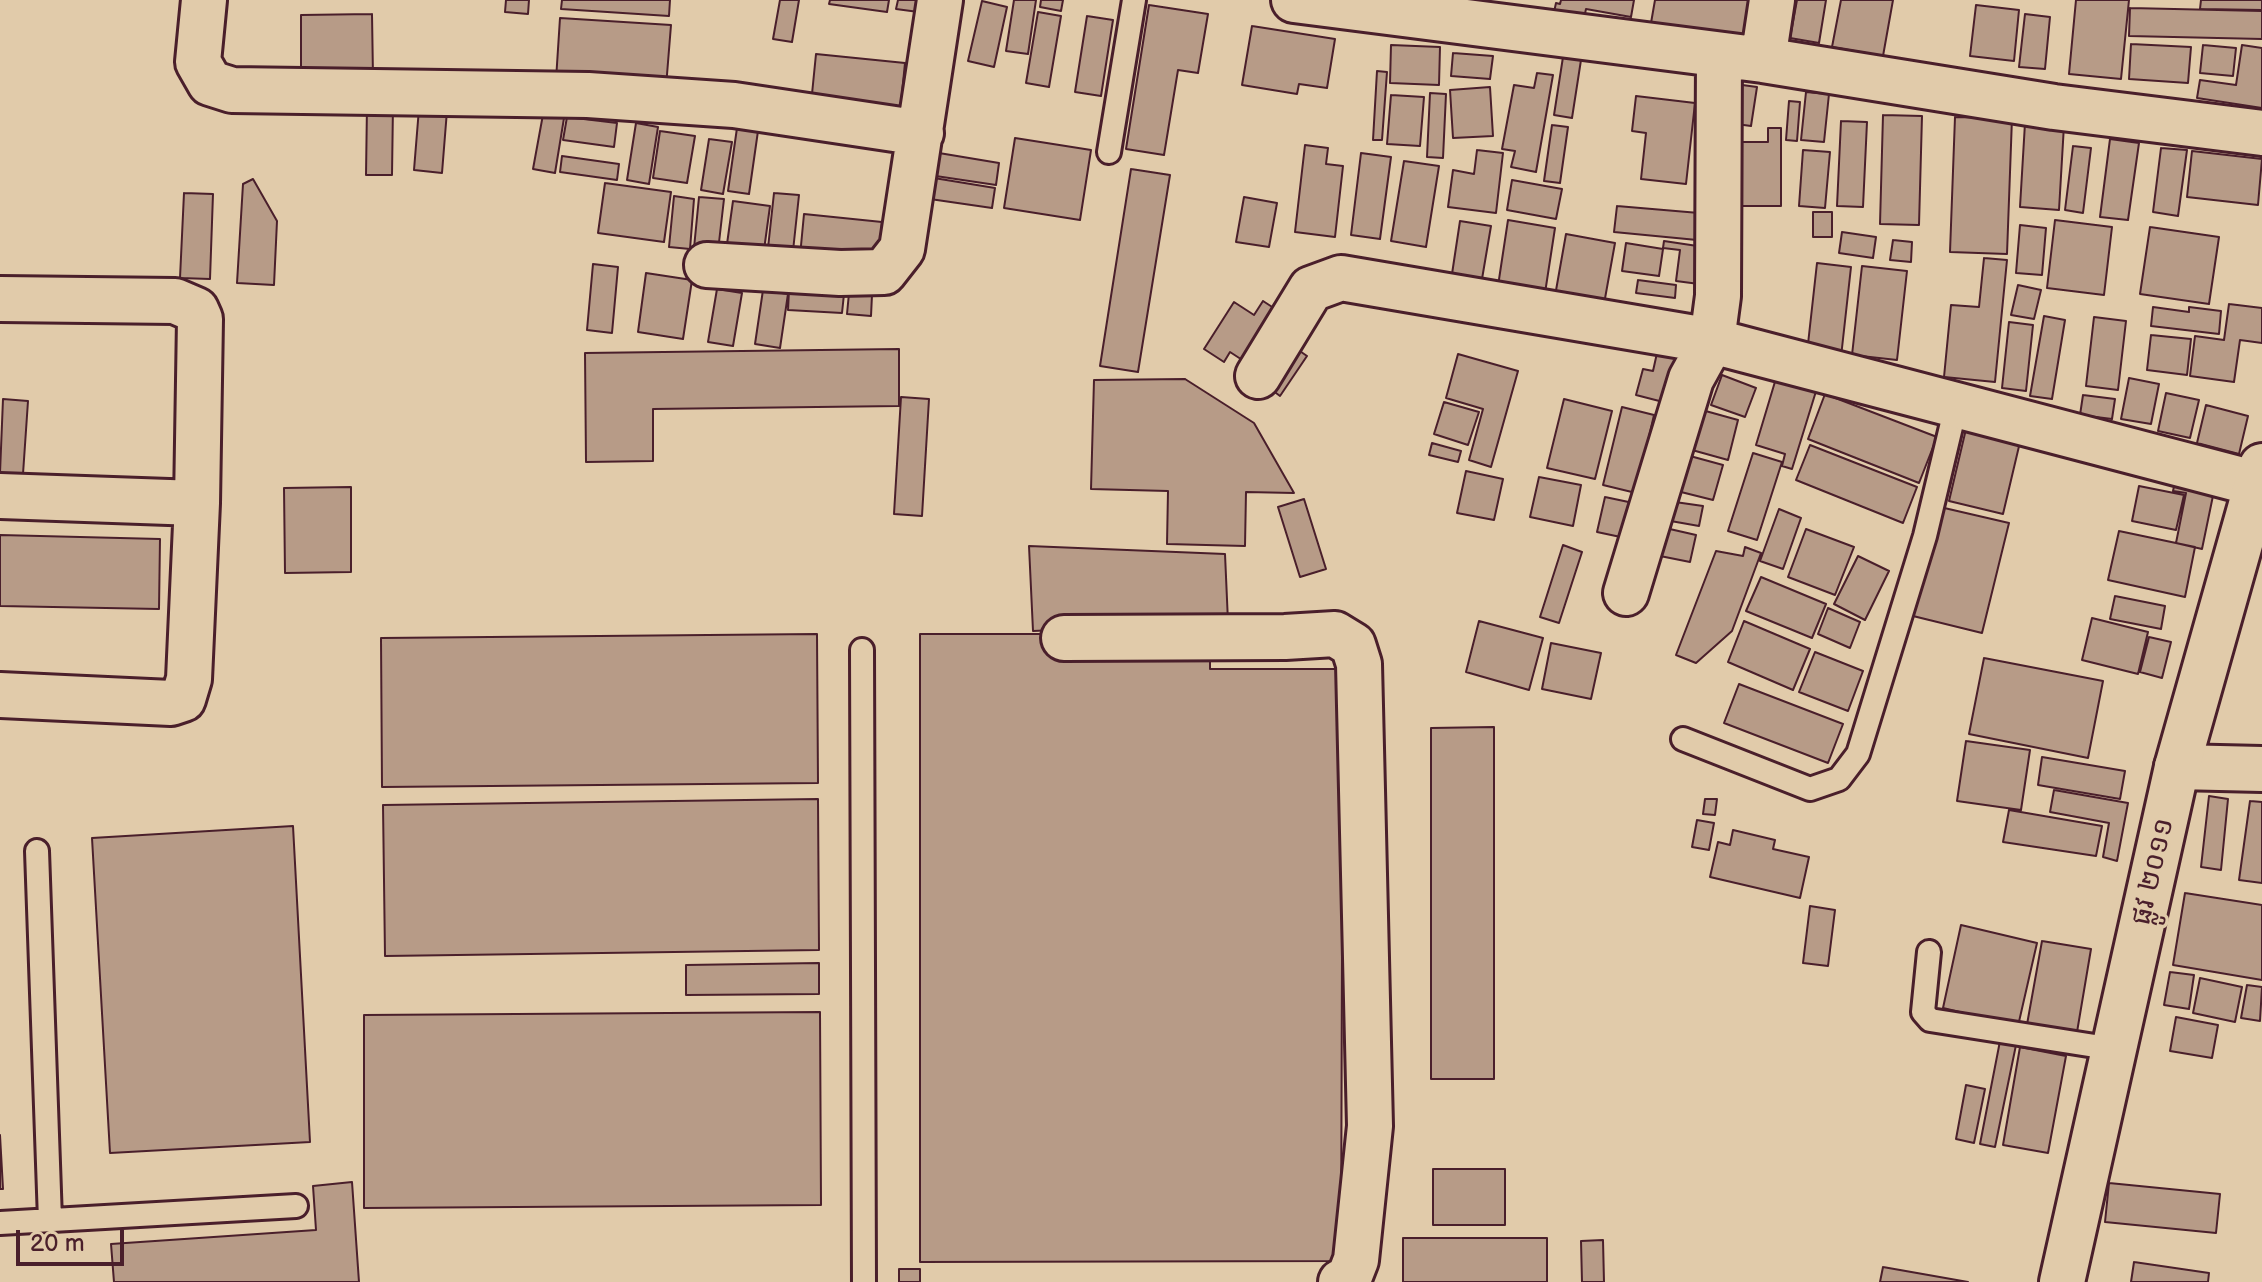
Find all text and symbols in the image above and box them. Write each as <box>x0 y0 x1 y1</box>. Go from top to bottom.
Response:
street label: ផ្លូវ ២០១១ <box>2125 815 2183 929</box>
scale bar <box>20 1214 128 1264</box>
text: 20 m <box>30 1229 85 1258</box>

